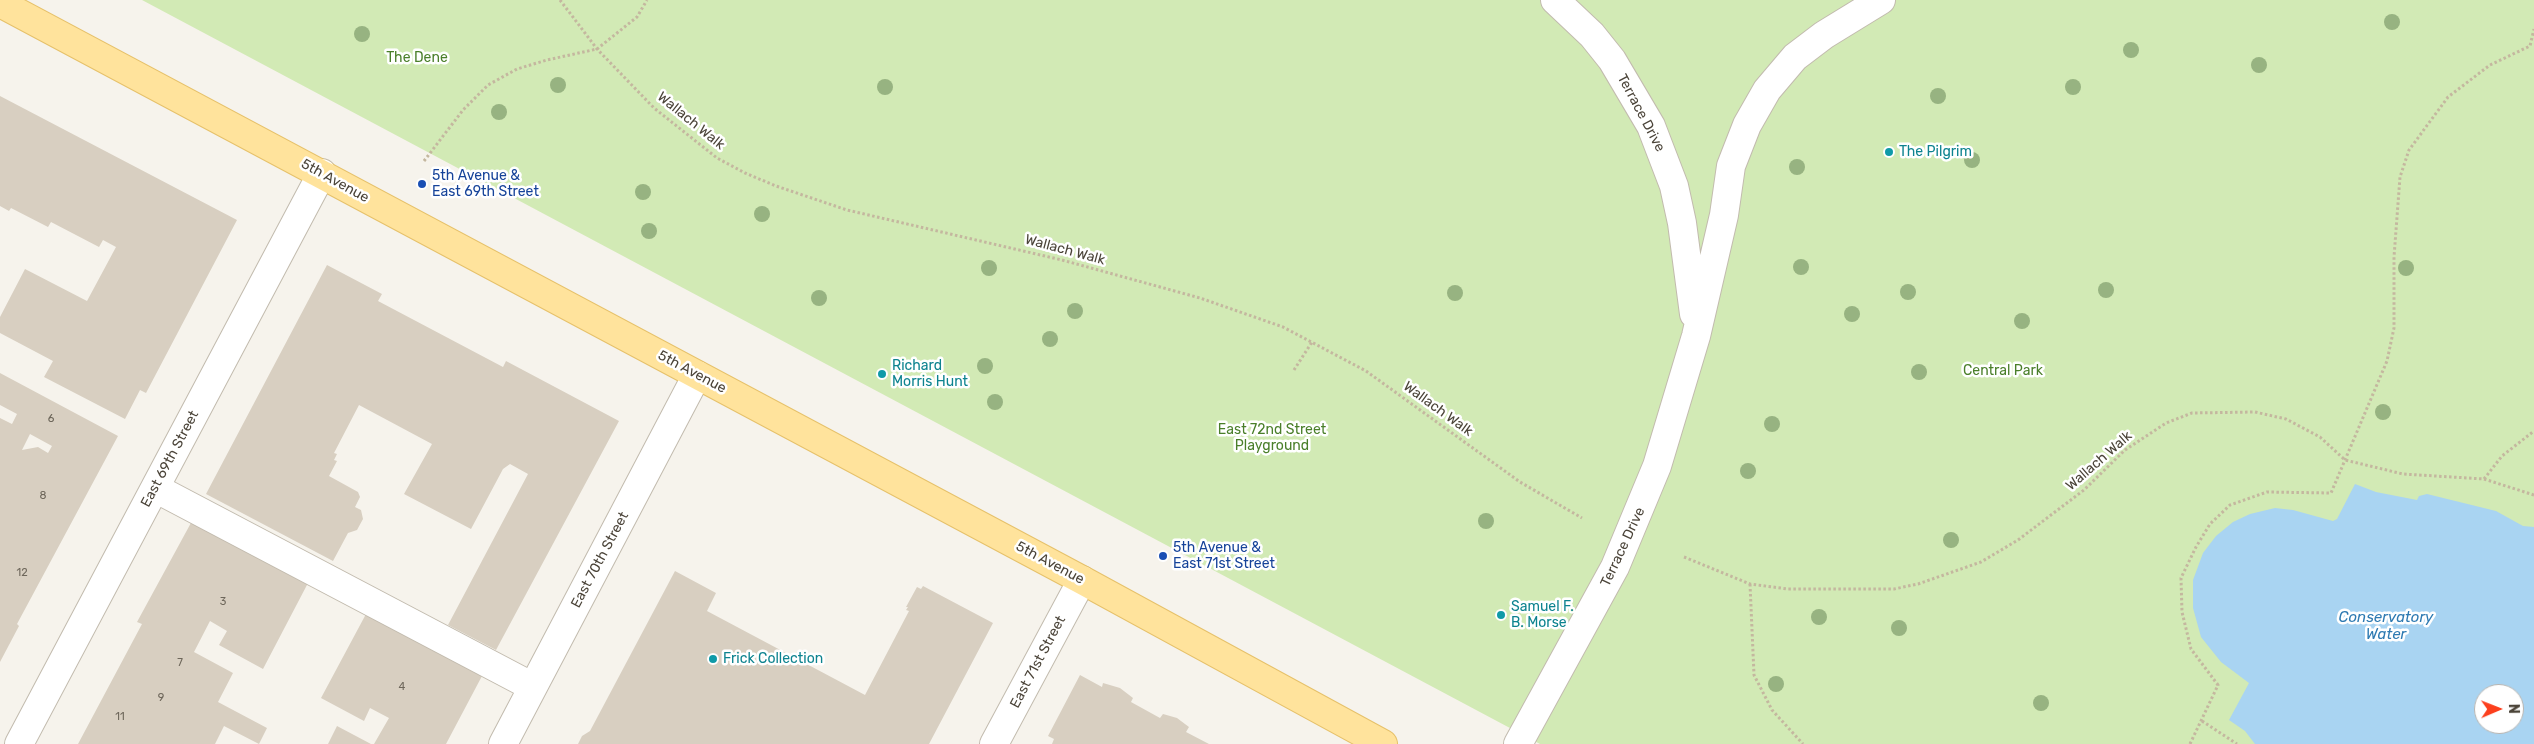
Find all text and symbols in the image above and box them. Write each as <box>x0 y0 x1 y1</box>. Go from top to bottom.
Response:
park label: The Dene <box>386 50 448 66</box>
street label: Terrace Drive <box>1614 71 1668 155</box>
street label: Wallach Walk <box>654 89 728 153</box>
place label: The Pilgrim <box>1899 144 1972 160</box>
marker: The Pilgrim <box>1883 146 1895 158</box>
street label: 5th Avenue <box>298 156 372 206</box>
place label: 5th Avenue & East 69th Street <box>432 168 539 200</box>
marker: 5th Avenue & East 69th Street <box>416 178 428 190</box>
street label: Wallach Walk <box>1023 231 1107 269</box>
street label: 5th Avenue <box>655 347 729 397</box>
place label: Richard Morris Hunt <box>892 358 968 391</box>
park label: Central Park <box>1963 363 2043 379</box>
marker: Richard Morris Hunt <box>876 368 888 380</box>
street label: Wallach Walk <box>1400 378 1476 440</box>
street label: East 69th Street <box>137 408 203 510</box>
house number: 6 <box>48 412 54 426</box>
park label: East 72nd Street Playground <box>1218 422 1326 454</box>
street label: Wallach Walk <box>2063 428 2135 494</box>
house number: 8 <box>40 489 46 503</box>
street label: Terrace Drive <box>1597 505 1649 589</box>
street label: East 70th Street <box>568 509 632 611</box>
street label: 5th Avenue <box>1013 538 1087 588</box>
place label: 5th Avenue & East 71st Street <box>1173 540 1275 572</box>
marker: 5th Avenue & East 71st Street <box>1157 550 1169 562</box>
house number: 12 <box>16 566 28 580</box>
house number: 3 <box>220 595 226 609</box>
place label: Samuel F. B. Morse <box>1511 599 1574 632</box>
marker: Samuel F. B. Morse <box>1495 609 1507 621</box>
water label: Conservatory Water <box>2339 609 2433 644</box>
street label: East 71st Street <box>1007 613 1069 711</box>
place label: Frick Collection <box>723 651 823 667</box>
marker: Frick Collection <box>707 653 719 665</box>
house number: 7 <box>177 656 183 670</box>
house number: 4 <box>399 680 405 694</box>
north arrow <box>2474 684 2524 734</box>
house number: 9 <box>158 691 164 705</box>
text: N <box>2505 704 2522 714</box>
house number: 11 <box>115 710 125 724</box>

